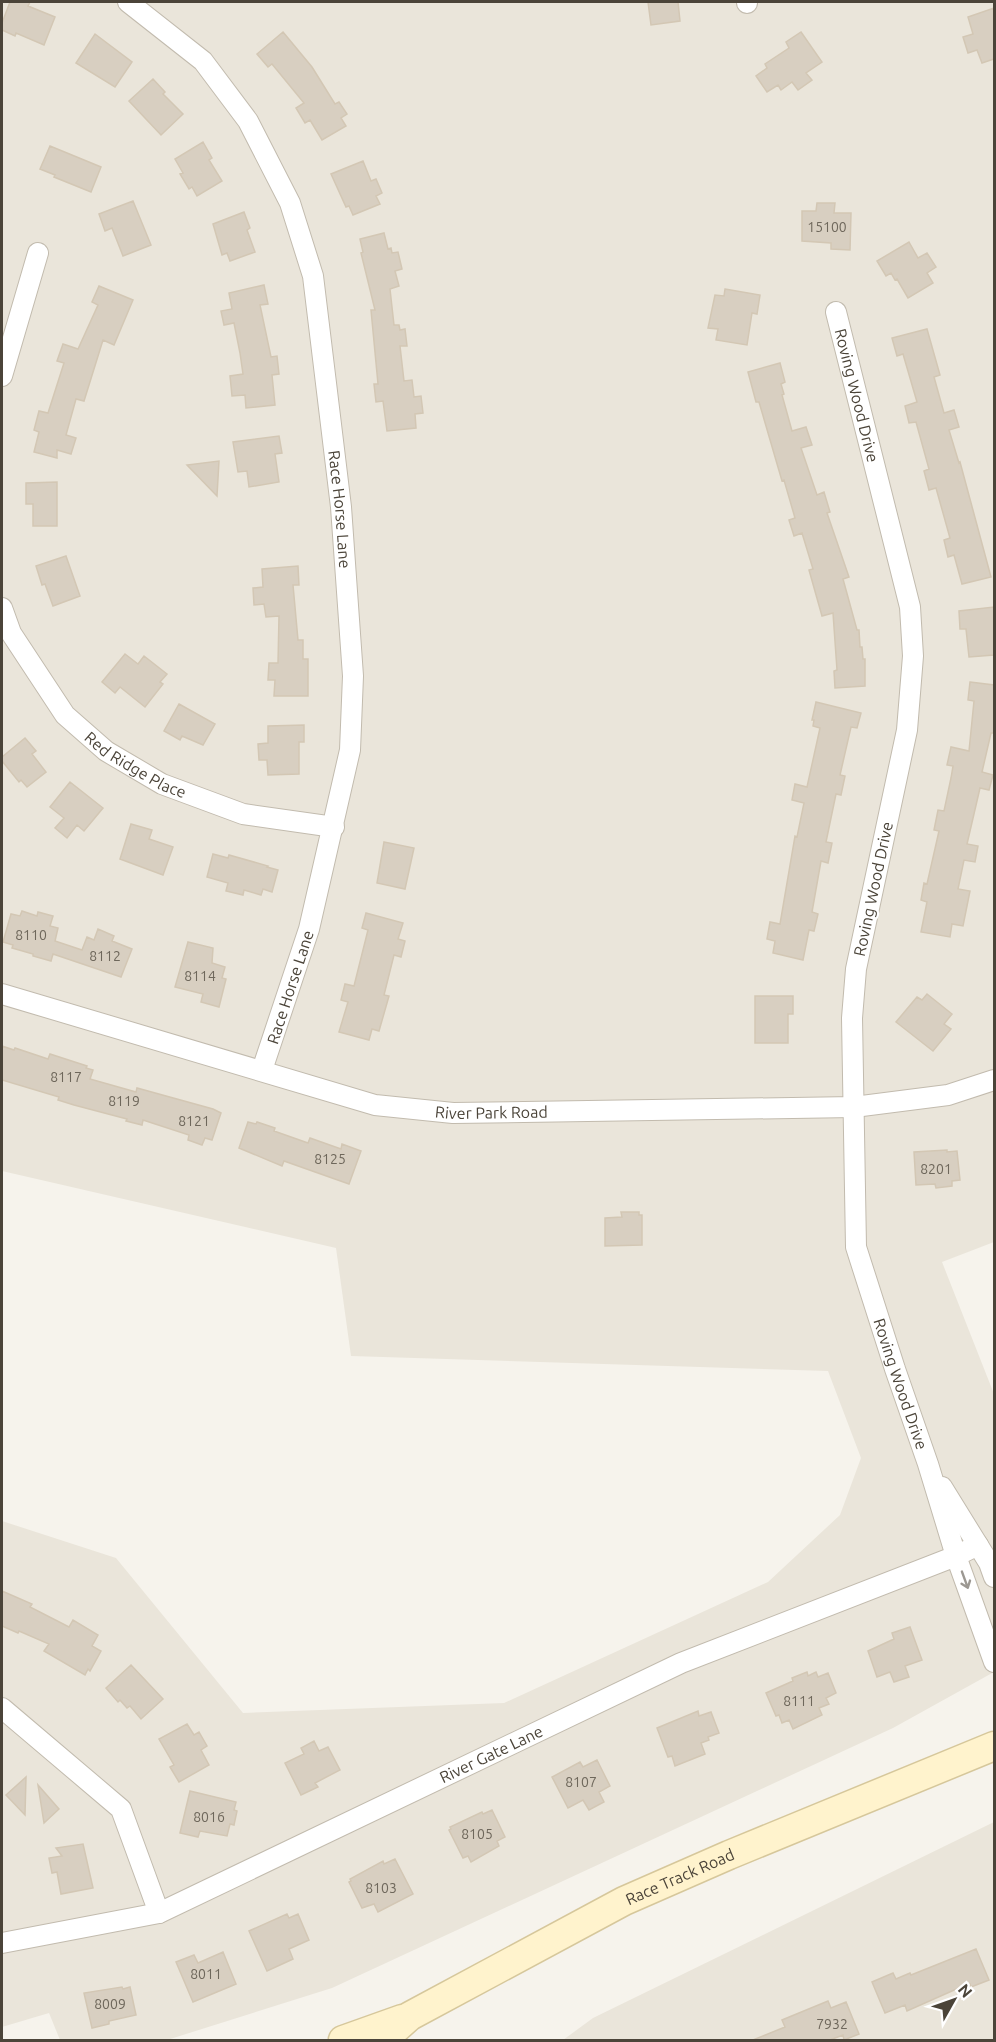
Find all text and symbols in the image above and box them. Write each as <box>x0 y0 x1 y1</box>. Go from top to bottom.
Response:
house number: 15100 <box>807 219 847 235</box>
street label: Roving Wood Drive <box>832 327 882 464</box>
street label: Race Horse Lane <box>325 449 354 569</box>
street label: Red Ridge Place <box>81 728 189 801</box>
street label: Roving Wood Drive <box>850 820 896 958</box>
house number: 8110 <box>15 927 47 943</box>
street label: Race Horse Lane <box>263 928 317 1046</box>
house number: 8112 <box>89 948 121 964</box>
house number: 8114 <box>184 968 216 984</box>
house number: 8117 <box>50 1069 82 1085</box>
house number: 8119 <box>108 1093 140 1109</box>
street label: River Park Road <box>434 1102 548 1122</box>
house number: 8121 <box>178 1113 210 1129</box>
house number: 8125 <box>314 1151 346 1167</box>
house number: 8201 <box>920 1161 952 1177</box>
street label: Roving Wood Drive <box>870 1316 931 1452</box>
one-way arrow <box>960 1571 971 1589</box>
house number: 8111 <box>783 1693 815 1709</box>
street label: River Gate Lane <box>437 1722 546 1786</box>
house number: 8107 <box>565 1774 597 1790</box>
house number: 8016 <box>193 1809 225 1825</box>
house number: 8105 <box>461 1826 493 1842</box>
street label: Race Track Road <box>623 1845 737 1908</box>
house number: 8103 <box>365 1880 397 1896</box>
house number: 8011 <box>190 1966 222 1982</box>
north arrow <box>924 1970 984 2030</box>
text: N <box>955 1980 976 2001</box>
house number: 8009 <box>94 1996 126 2012</box>
house number: 7932 <box>816 2016 848 2032</box>

